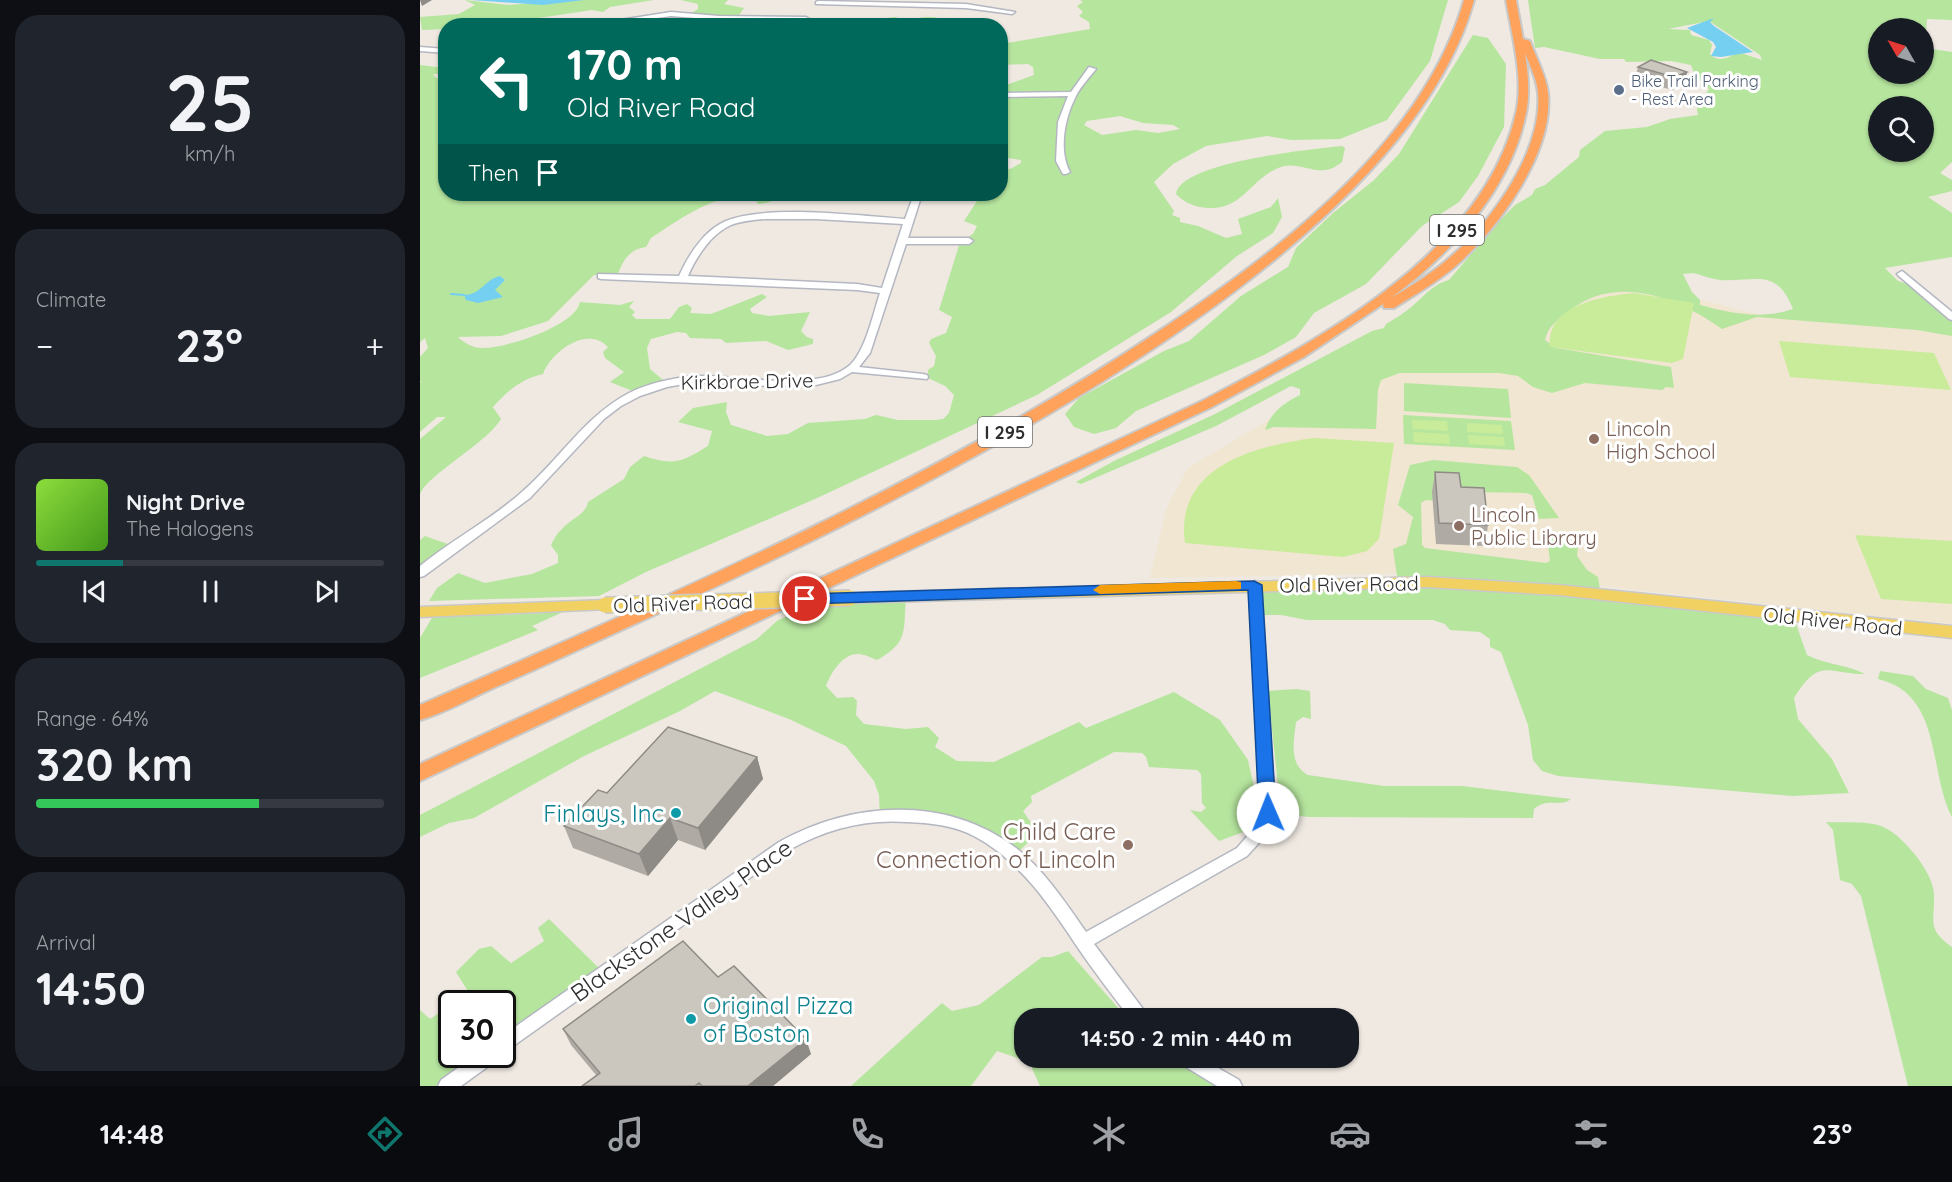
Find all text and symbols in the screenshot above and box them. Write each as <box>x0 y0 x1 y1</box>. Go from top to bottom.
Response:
north arrow <box>1868 18 1934 84</box>
map controls <box>1868 18 1934 162</box>
text: 170 m <box>567 38 683 91</box>
icon: left <box>468 42 546 120</box>
text: 25 <box>165 53 255 151</box>
place label: Bike Trail Parking - Rest Area <box>1631 71 1759 109</box>
marker: Bike Trail Parking - Rest Area <box>1612 83 1626 97</box>
text: Old River Road <box>567 90 755 124</box>
button: search <box>1868 96 1934 162</box>
text: km/h <box>185 141 235 166</box>
icon: arrive <box>531 156 564 189</box>
text: Then <box>468 159 519 187</box>
road number: I 295 <box>1430 215 1484 245</box>
text: Climate <box>36 287 106 312</box>
text: 23° <box>176 317 243 373</box>
text: − <box>36 325 53 366</box>
text: + <box>365 325 384 366</box>
street label: Kirkbrae Drive <box>680 367 814 395</box>
place label: Lincoln High School <box>1606 416 1716 464</box>
road number: I 295 <box>978 417 1032 447</box>
marker: Lincoln High School <box>1587 432 1601 446</box>
text: Night Drive <box>126 488 245 516</box>
place label: Lincoln Public Library <box>1471 502 1597 550</box>
text: The Halogens <box>126 516 254 541</box>
marker: Lincoln Public Library <box>1452 519 1466 533</box>
street label: Old River Road <box>1279 570 1419 598</box>
pin <box>779 573 830 624</box>
icon: previous <box>78 575 111 608</box>
icon: pause <box>194 575 227 608</box>
icon: next <box>310 575 343 608</box>
icon: arrive <box>788 582 821 615</box>
street label: Old River Road <box>613 588 753 618</box>
street label: Old River Road <box>1762 601 1904 641</box>
text: Range · 64% <box>36 706 148 731</box>
text: 320 km <box>36 736 193 792</box>
position arrow <box>1236 781 1300 845</box>
place label: Finlays, Inc <box>543 798 664 828</box>
marker: Finlays, Inc <box>669 806 683 820</box>
place label: Child Care Connection of Lincoln <box>876 816 1116 874</box>
street label: Blackstone Valley Place <box>564 832 798 1008</box>
marker: Child Care Connection of Lincoln <box>1121 838 1135 852</box>
text: Arrival <box>36 930 96 955</box>
text: 14:50 <box>36 960 146 1016</box>
speed limit sign: 30 <box>438 990 516 1068</box>
place label: Original Pizza of Boston <box>703 990 853 1048</box>
marker: Original Pizza of Boston <box>684 1012 698 1026</box>
text: 14:50 · 2 min · 440 m <box>1081 1024 1292 1052</box>
icon: directions <box>364 1113 406 1155</box>
icon: music <box>605 1113 647 1155</box>
icon: phone <box>846 1113 888 1155</box>
icon: climate <box>1088 1113 1130 1155</box>
icon: car <box>1329 1113 1371 1155</box>
icon: filters <box>1570 1113 1612 1155</box>
text: 14:48 <box>100 1117 164 1151</box>
text: 23° <box>1812 1117 1852 1151</box>

